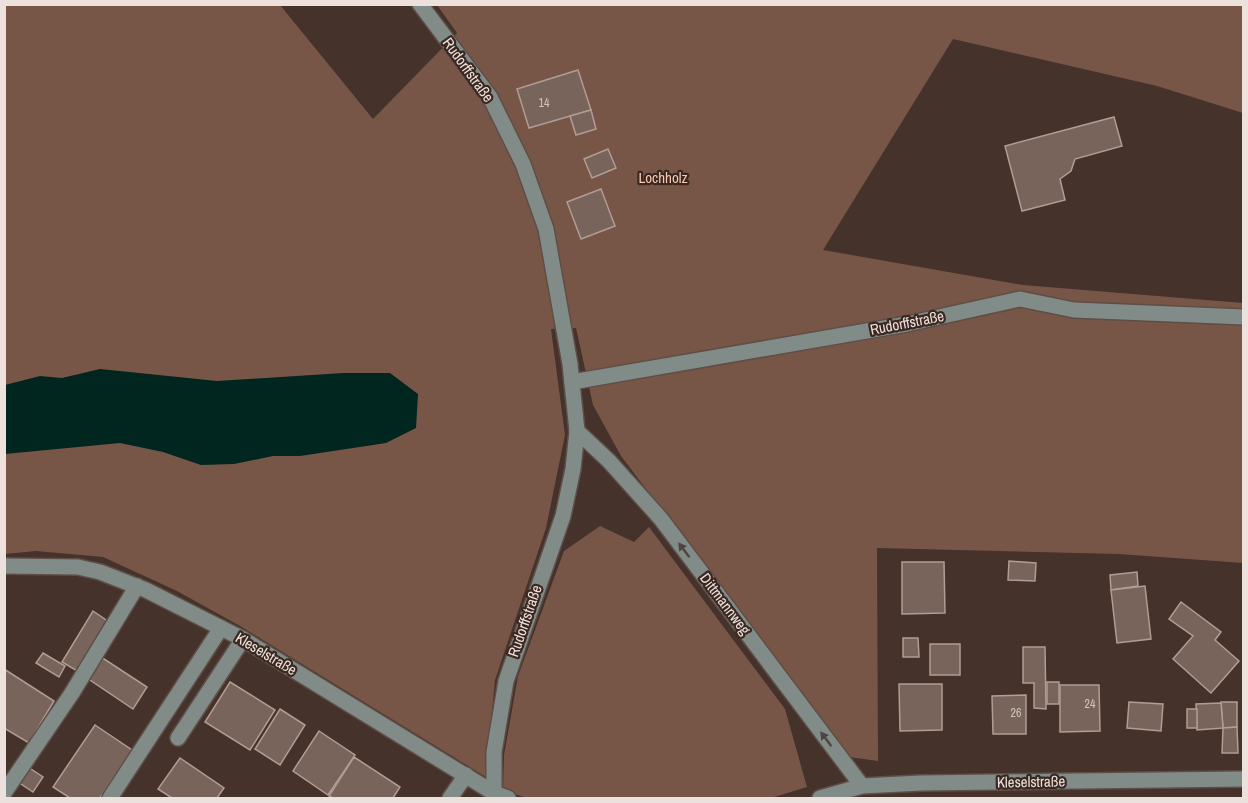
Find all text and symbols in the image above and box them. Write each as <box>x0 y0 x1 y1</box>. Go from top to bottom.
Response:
street label: Rudorffstraße <box>438 33 499 106</box>
house number: 14 <box>539 95 550 111</box>
park label: Lochholz <box>638 167 688 188</box>
street label: Rudorffstraße <box>868 305 946 340</box>
one-way arrow <box>677 542 690 558</box>
street label: Dittmannweg <box>695 568 756 639</box>
street label: Rudorffstraße <box>502 582 547 660</box>
street label: Kleselstraße <box>232 627 301 680</box>
house number: 24 <box>1085 696 1096 712</box>
house number: 26 <box>1011 705 1021 721</box>
one-way arrow <box>820 731 833 747</box>
street label: Kleselstraße <box>997 770 1066 793</box>

